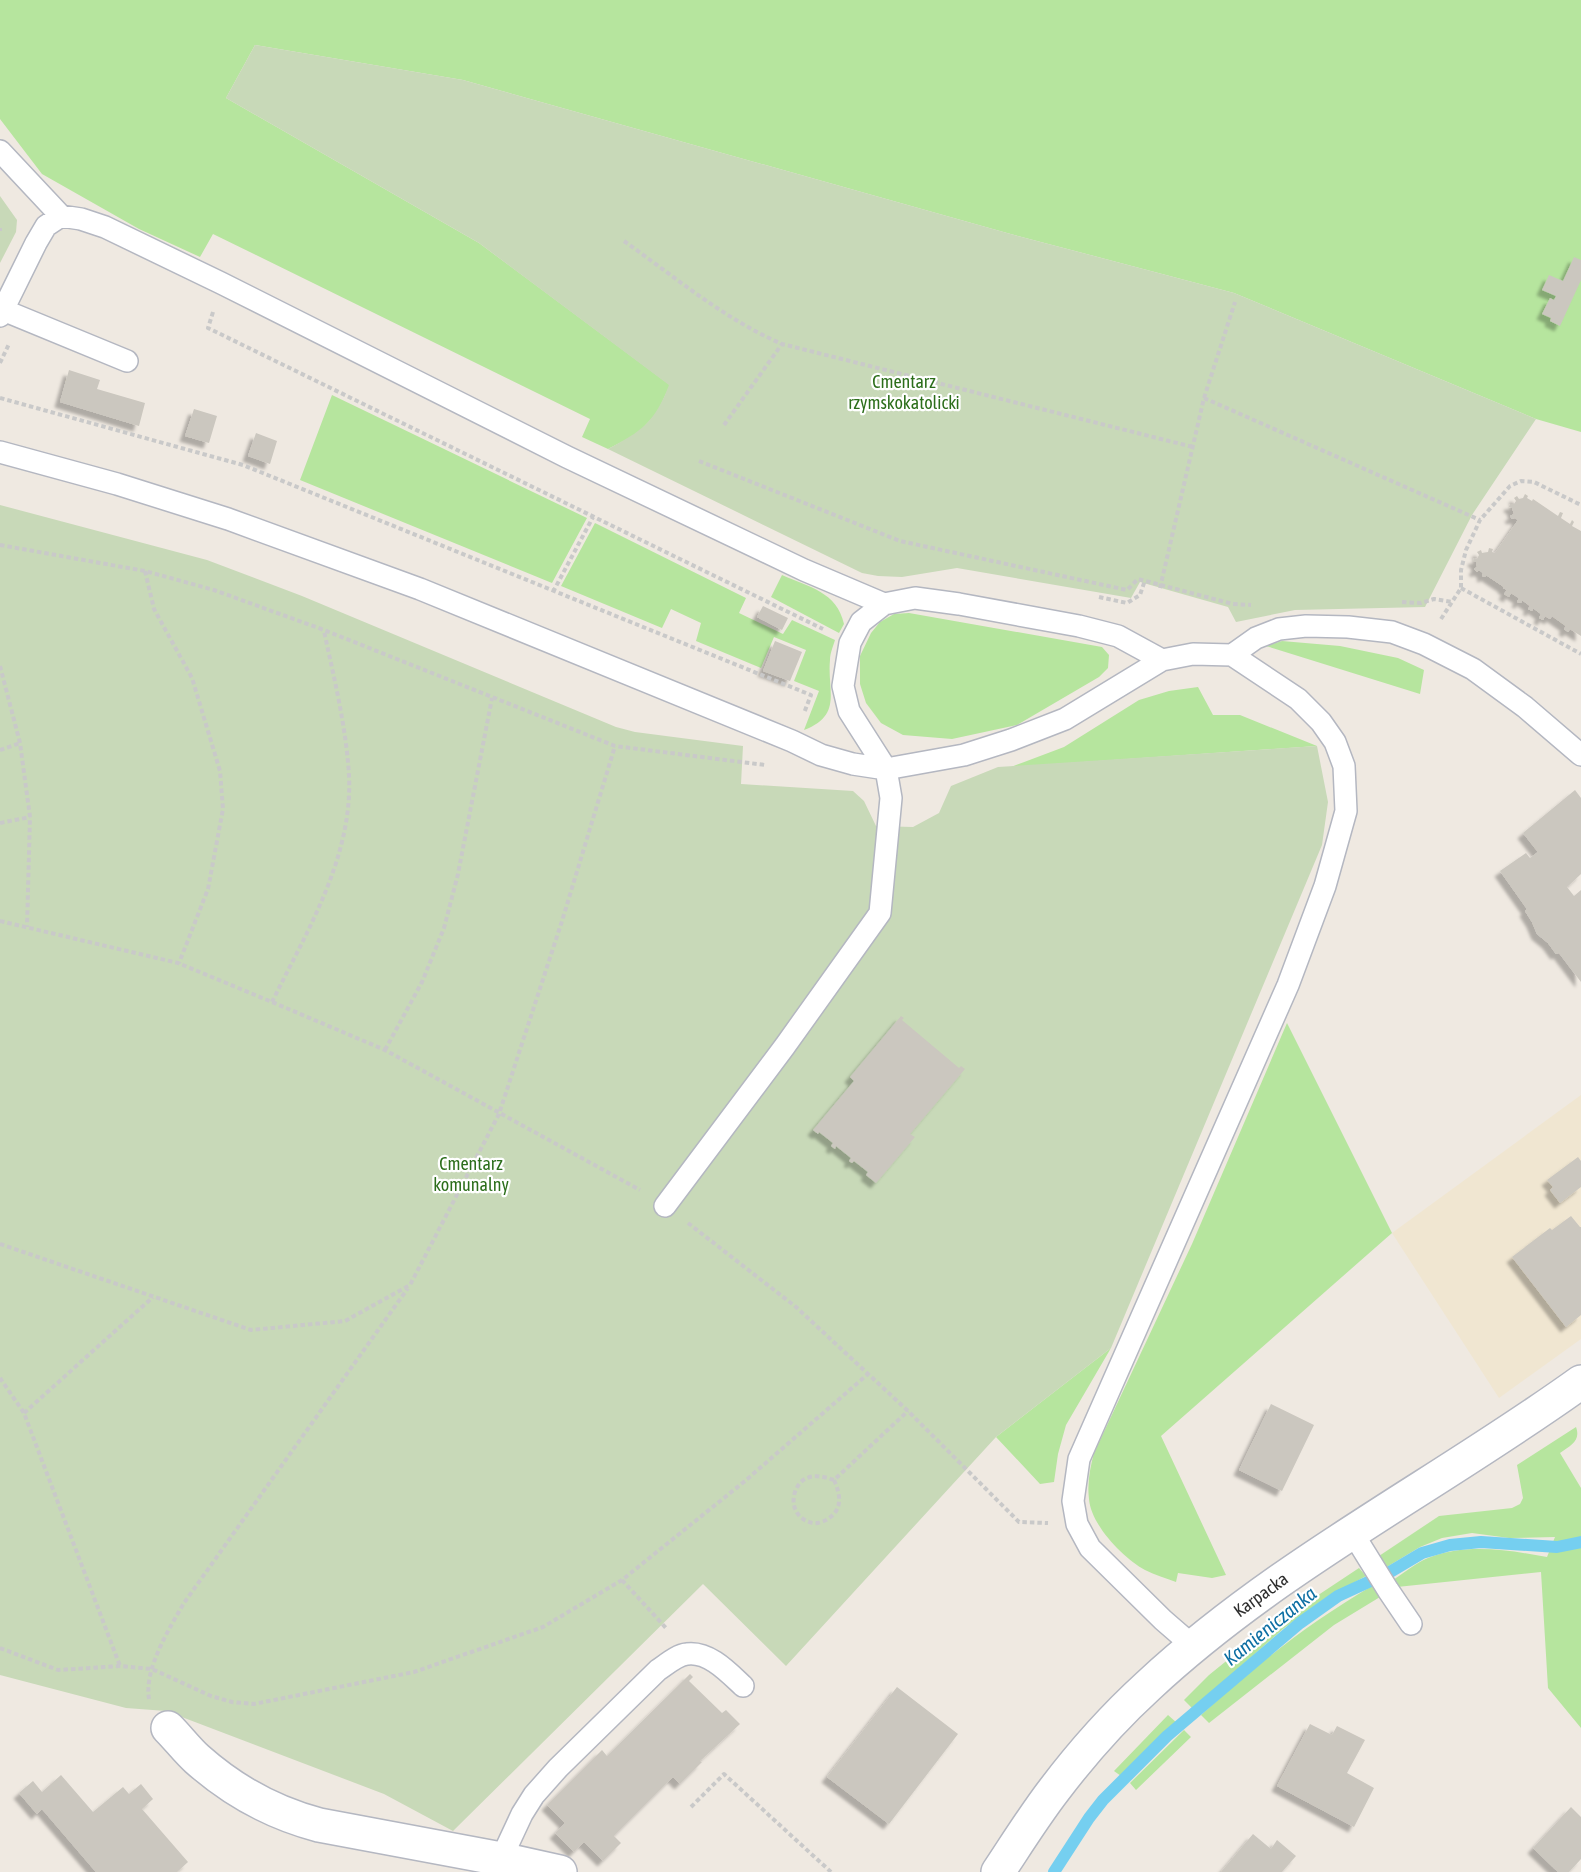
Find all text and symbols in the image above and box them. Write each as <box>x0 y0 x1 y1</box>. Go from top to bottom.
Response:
park label: Cmentarz rzymskokatolicki <box>848 371 960 413</box>
park label: Cmentarz komunalny <box>433 1153 509 1195</box>
street label: Karpacka <box>1229 1568 1292 1621</box>
water label: Kamieniczanka <box>1219 1581 1321 1670</box>

